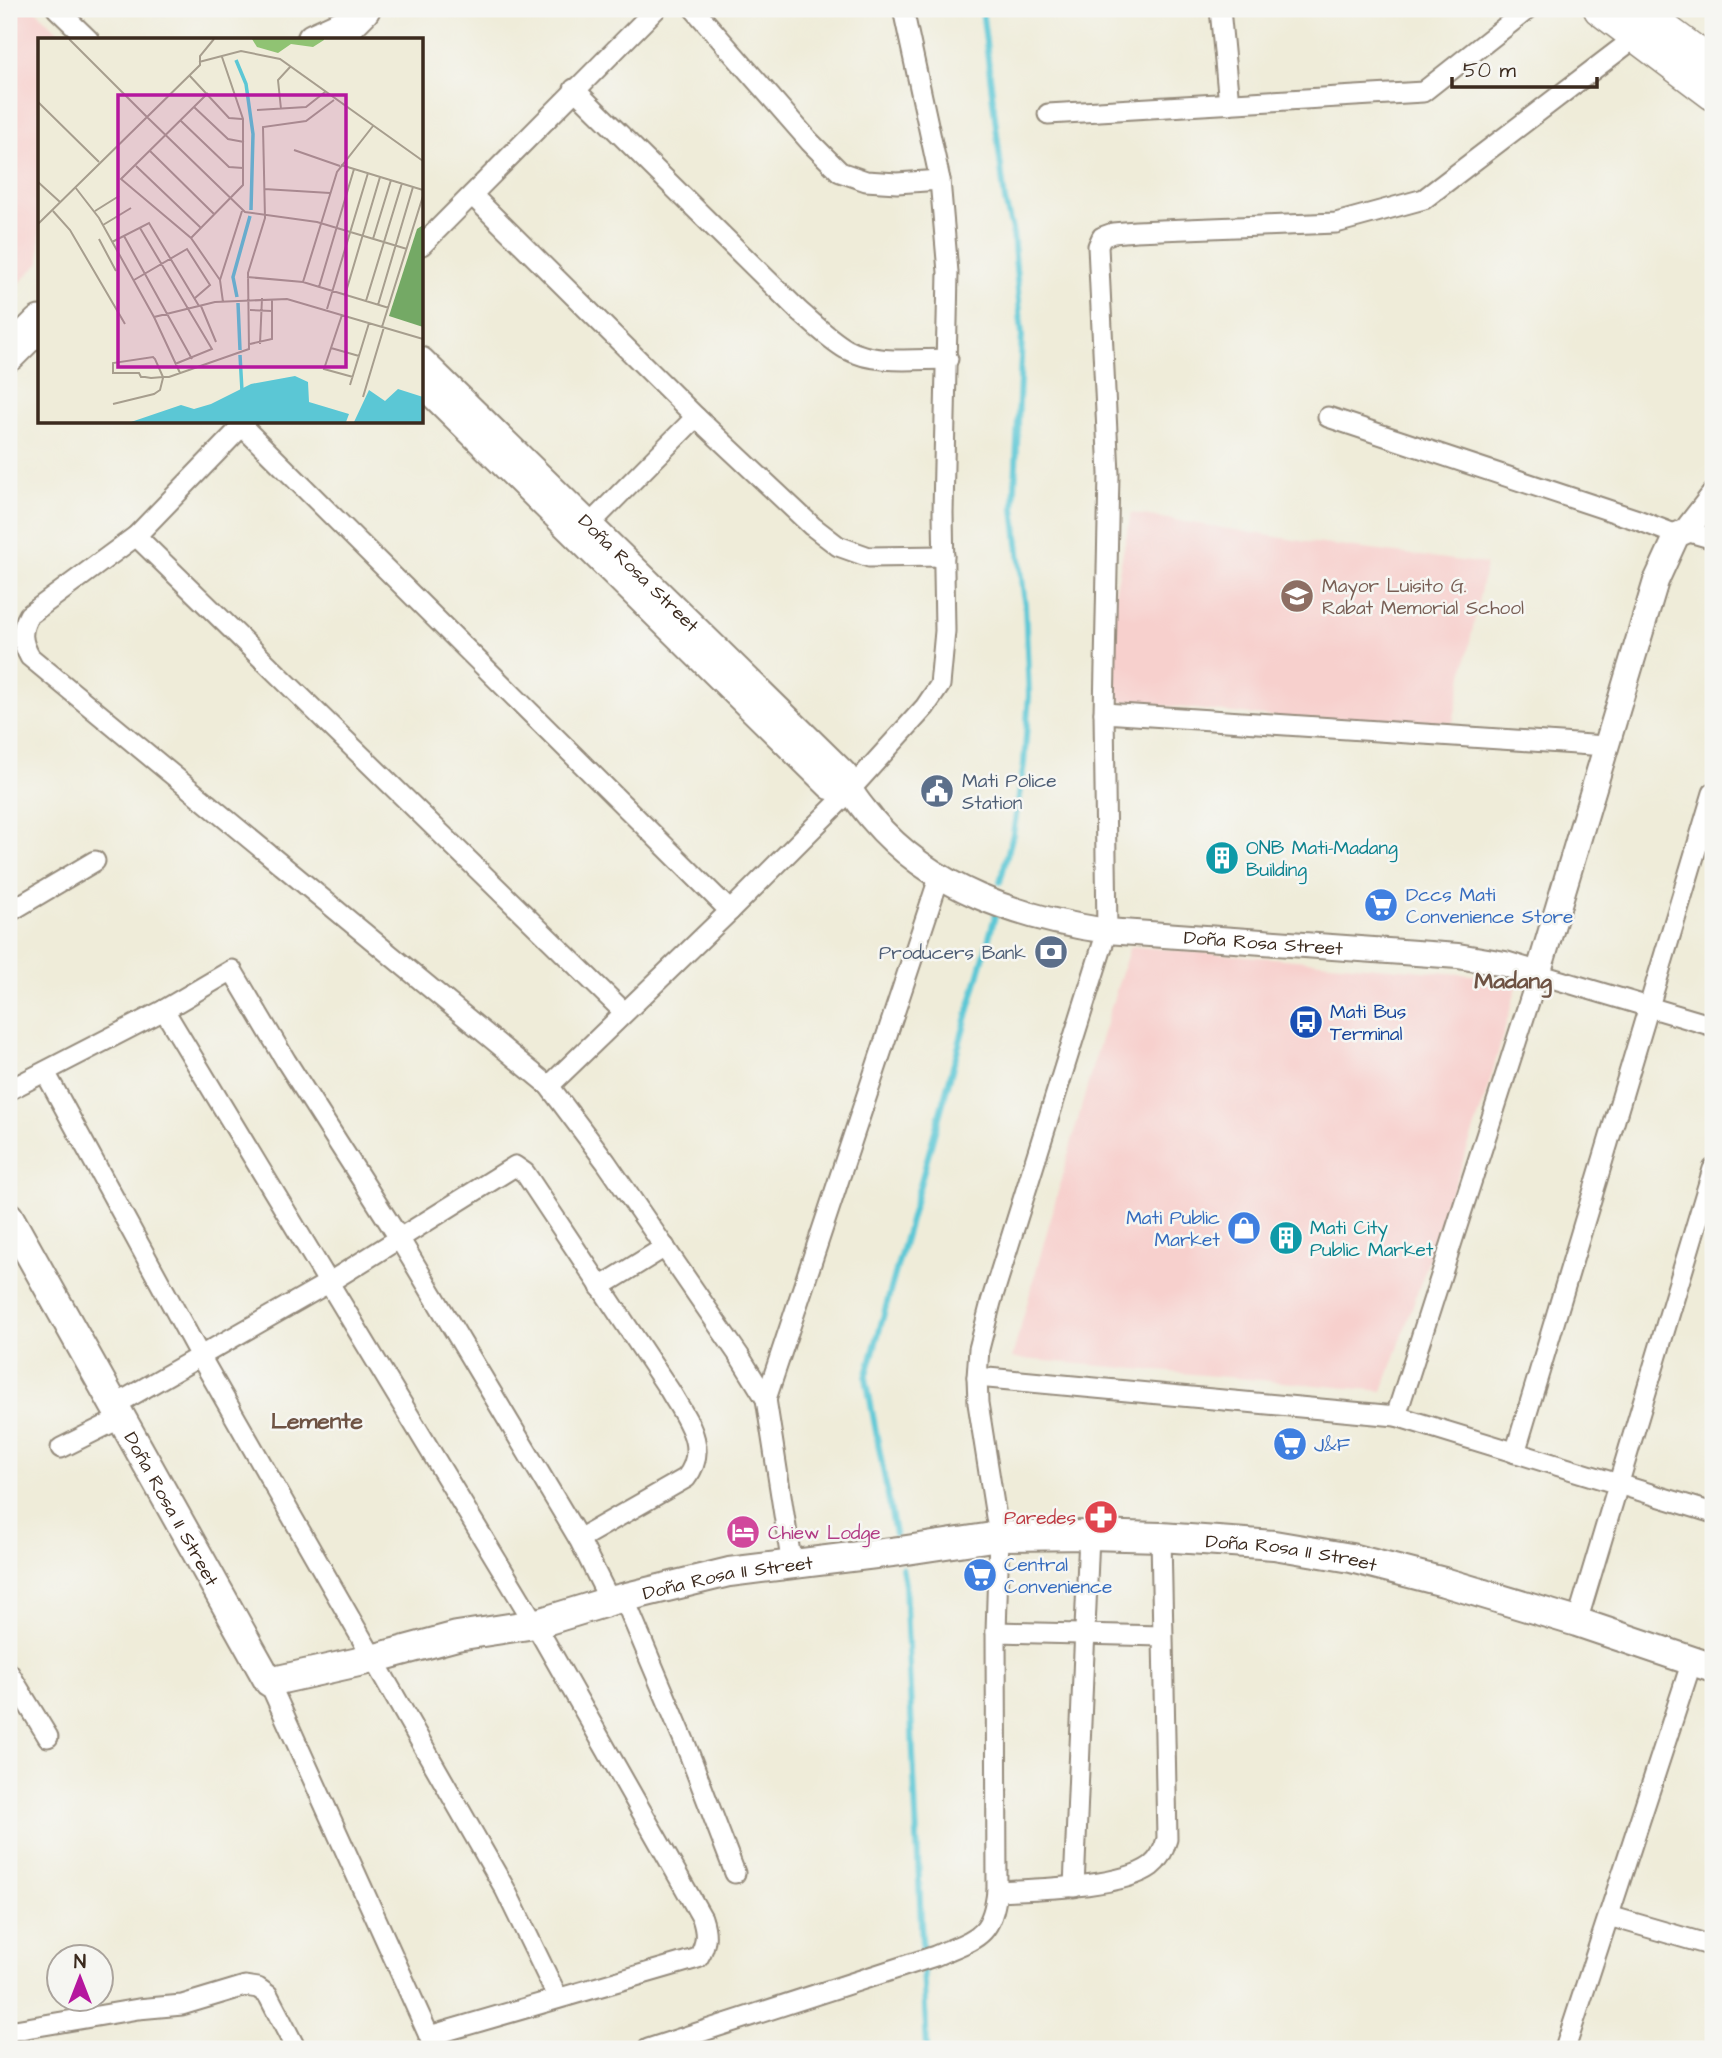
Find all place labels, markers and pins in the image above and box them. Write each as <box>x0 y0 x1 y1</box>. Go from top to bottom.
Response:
place label: Mayor Luisito G. Rabat Memorial School <box>1322 573 1524 622</box>
school or university icon: Mayor Luisito G. Rabat Memorial School <box>1278 577 1316 615</box>
place label: Mati Police Station <box>962 768 1057 817</box>
public building icon: Mati Police Station <box>918 772 956 810</box>
place label: ONB Mati-Madang Building <box>1246 835 1398 885</box>
building icon: ONB Mati-Madang Building <box>1203 839 1241 877</box>
place label: Dccs Mati Convenience Store <box>1406 882 1573 931</box>
supermarket icon: Dccs Mati Convenience Store <box>1362 886 1400 924</box>
bank icon: Producers Bank <box>1032 933 1070 971</box>
place label: Producers Bank <box>879 940 1026 967</box>
place label: Mati Bus Terminal <box>1330 999 1406 1048</box>
bus stop icon: Mati Bus Terminal <box>1287 1003 1325 1041</box>
place label: Mati Public Market <box>1126 1205 1220 1254</box>
shop icon: Mati Public Market <box>1225 1209 1263 1247</box>
place label: Mati City Public Market <box>1310 1215 1434 1264</box>
building icon: Mati City Public Market <box>1267 1219 1305 1257</box>
supermarket icon: J&F <box>1271 1425 1309 1463</box>
place label: J&F <box>1314 1432 1350 1459</box>
pharmacy icon: Paredes <box>1082 1498 1120 1536</box>
place label: Paredes <box>1004 1505 1076 1532</box>
hotel icon: Chiew Lodge <box>724 1513 762 1551</box>
place label: Chiew Lodge <box>768 1520 881 1548</box>
place label: Central Convenience <box>1004 1552 1112 1601</box>
supermarket icon: Central Convenience <box>961 1556 999 1594</box>

